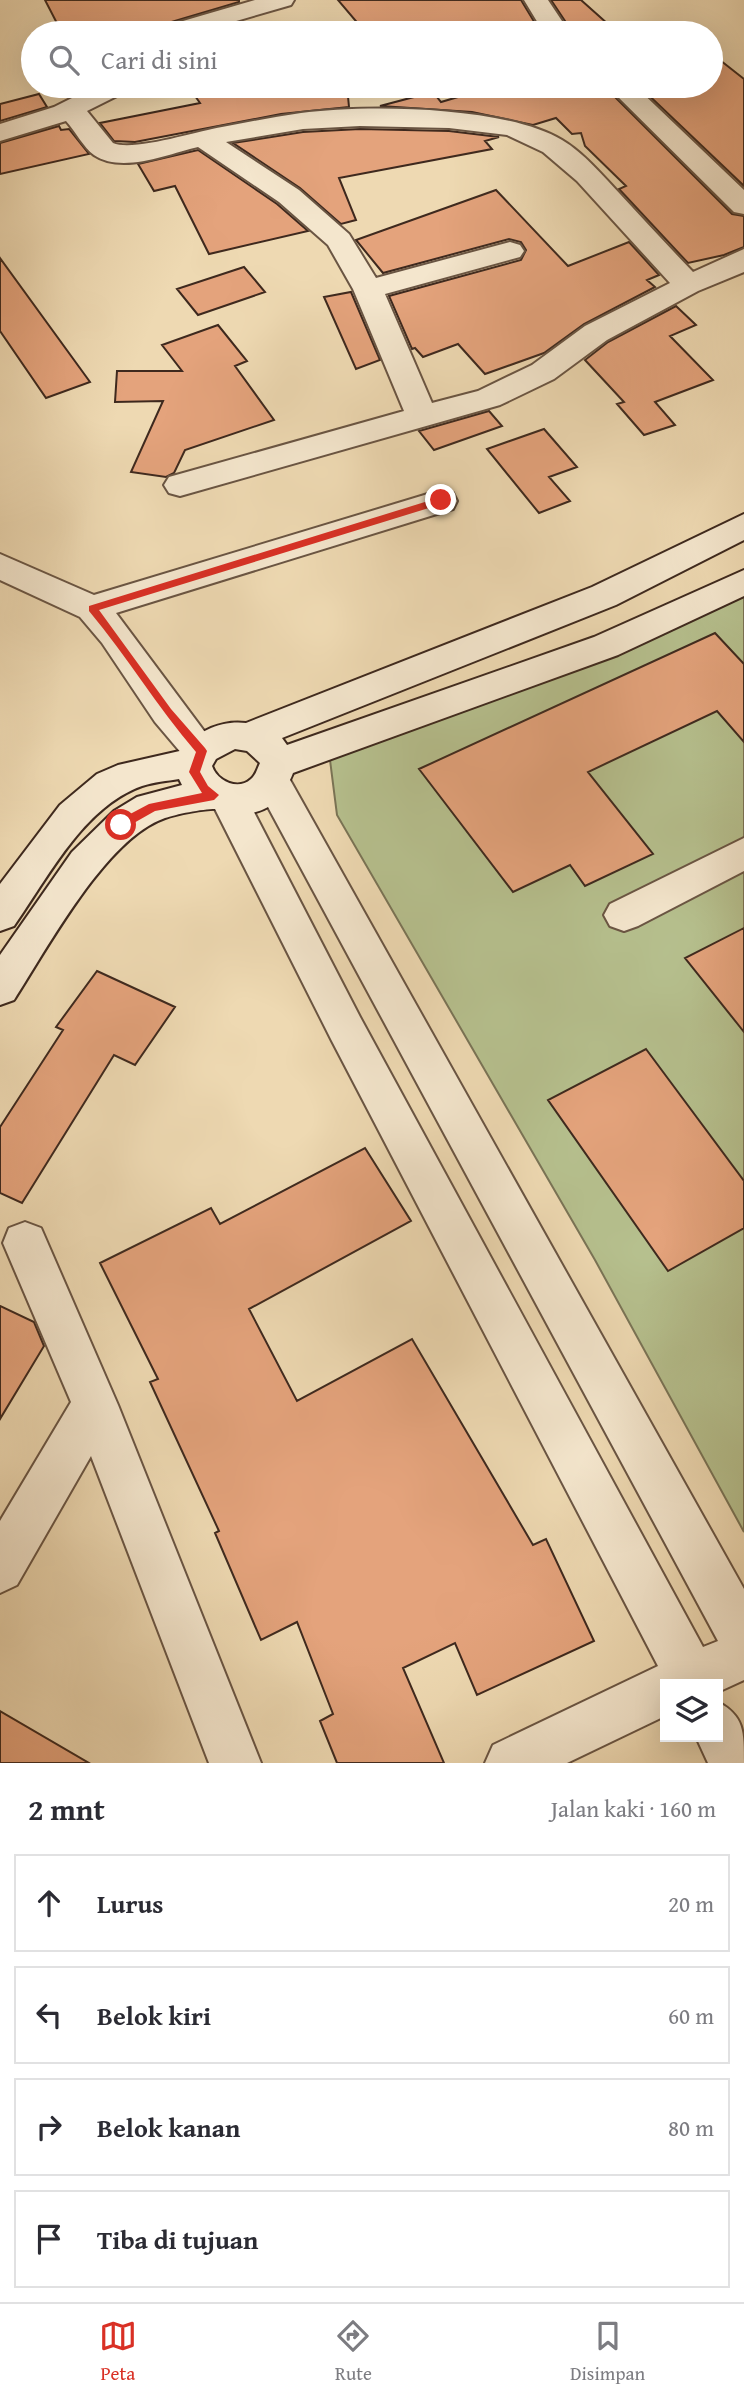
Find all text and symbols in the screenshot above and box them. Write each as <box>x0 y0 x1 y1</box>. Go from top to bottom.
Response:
search box <box>21 21 723 98</box>
text: Cari di sini <box>101 40 218 79</box>
icon: search <box>45 41 83 79</box>
route end <box>425 484 456 515</box>
route start <box>105 809 136 840</box>
map controls <box>660 1679 723 1742</box>
button: layers <box>660 1679 723 1742</box>
text: 2 mnt <box>28 1787 105 1831</box>
text: Jalan kaki · 160 m <box>551 1792 716 1825</box>
icon: ahead <box>30 1884 68 1922</box>
text: Lurus <box>97 1884 163 1923</box>
text: 20 m <box>668 1887 714 1920</box>
icon: left <box>30 1996 68 2034</box>
text: Belok kiri <box>97 1996 211 2035</box>
text: 60 m <box>668 1999 714 2032</box>
icon: right <box>30 2108 68 2146</box>
text: Belok kanan <box>97 2108 240 2147</box>
text: 80 m <box>668 2111 714 2144</box>
icon: arrive <box>30 2220 68 2258</box>
text: Tiba di tujuan <box>97 2220 258 2259</box>
tab: Peta <box>99 2317 137 2387</box>
tab: Rute <box>334 2317 372 2387</box>
tab: Disimpan <box>570 2317 645 2387</box>

